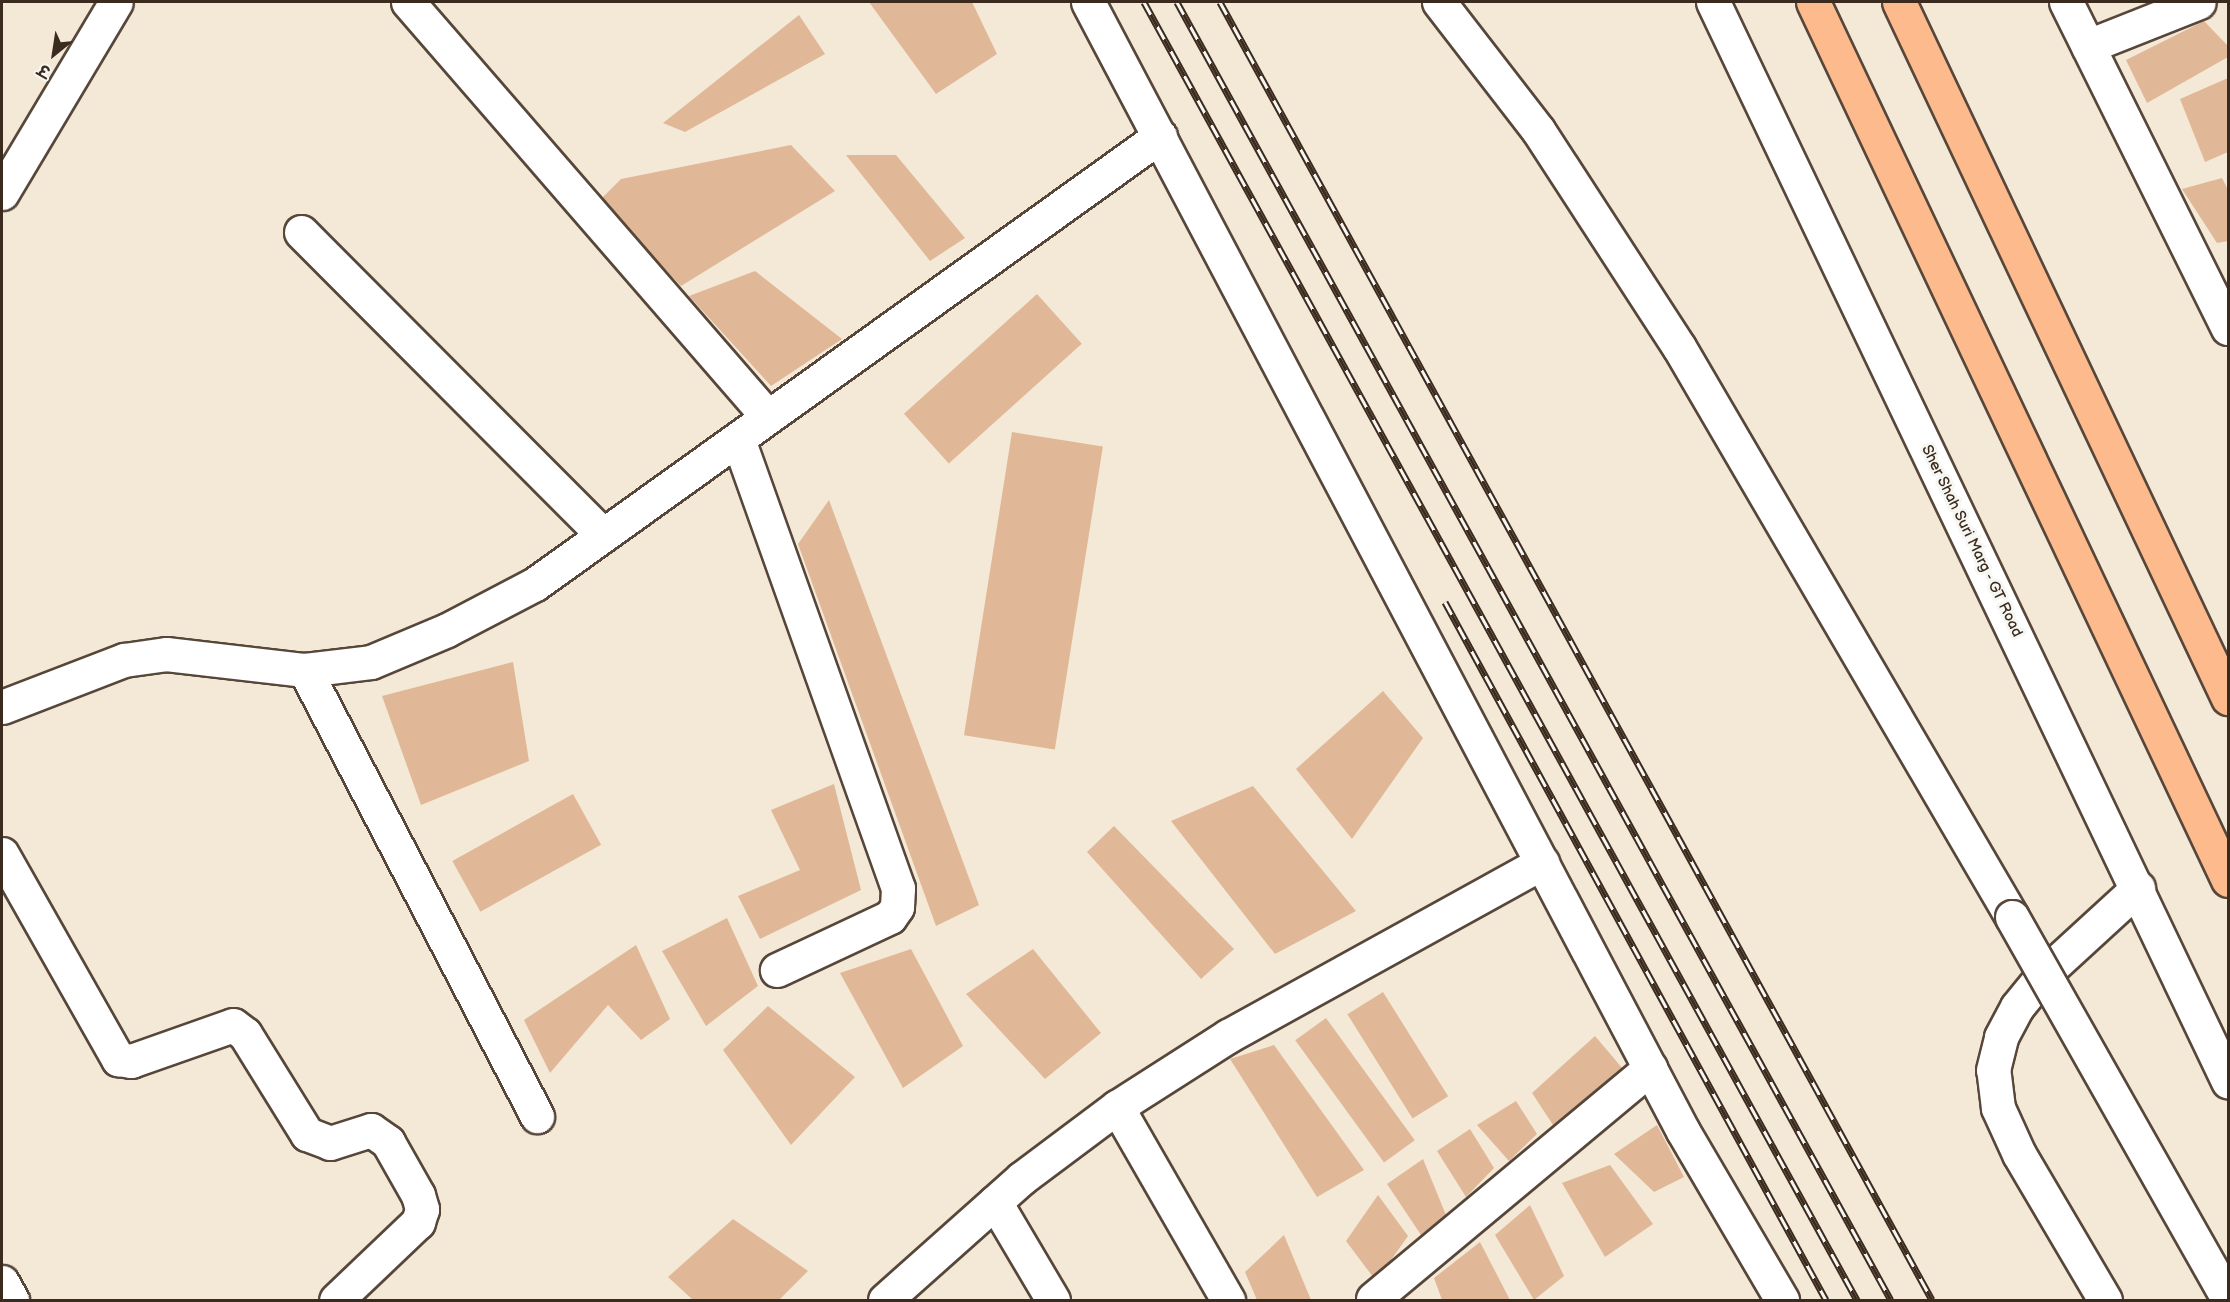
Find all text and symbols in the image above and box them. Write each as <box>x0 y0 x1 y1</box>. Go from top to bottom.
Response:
north arrow <box>24 24 84 84</box>
text: उ <box>35 59 54 81</box>
street label: Sher Shah Suri Marg - GT Road <box>1917 441 2027 641</box>

